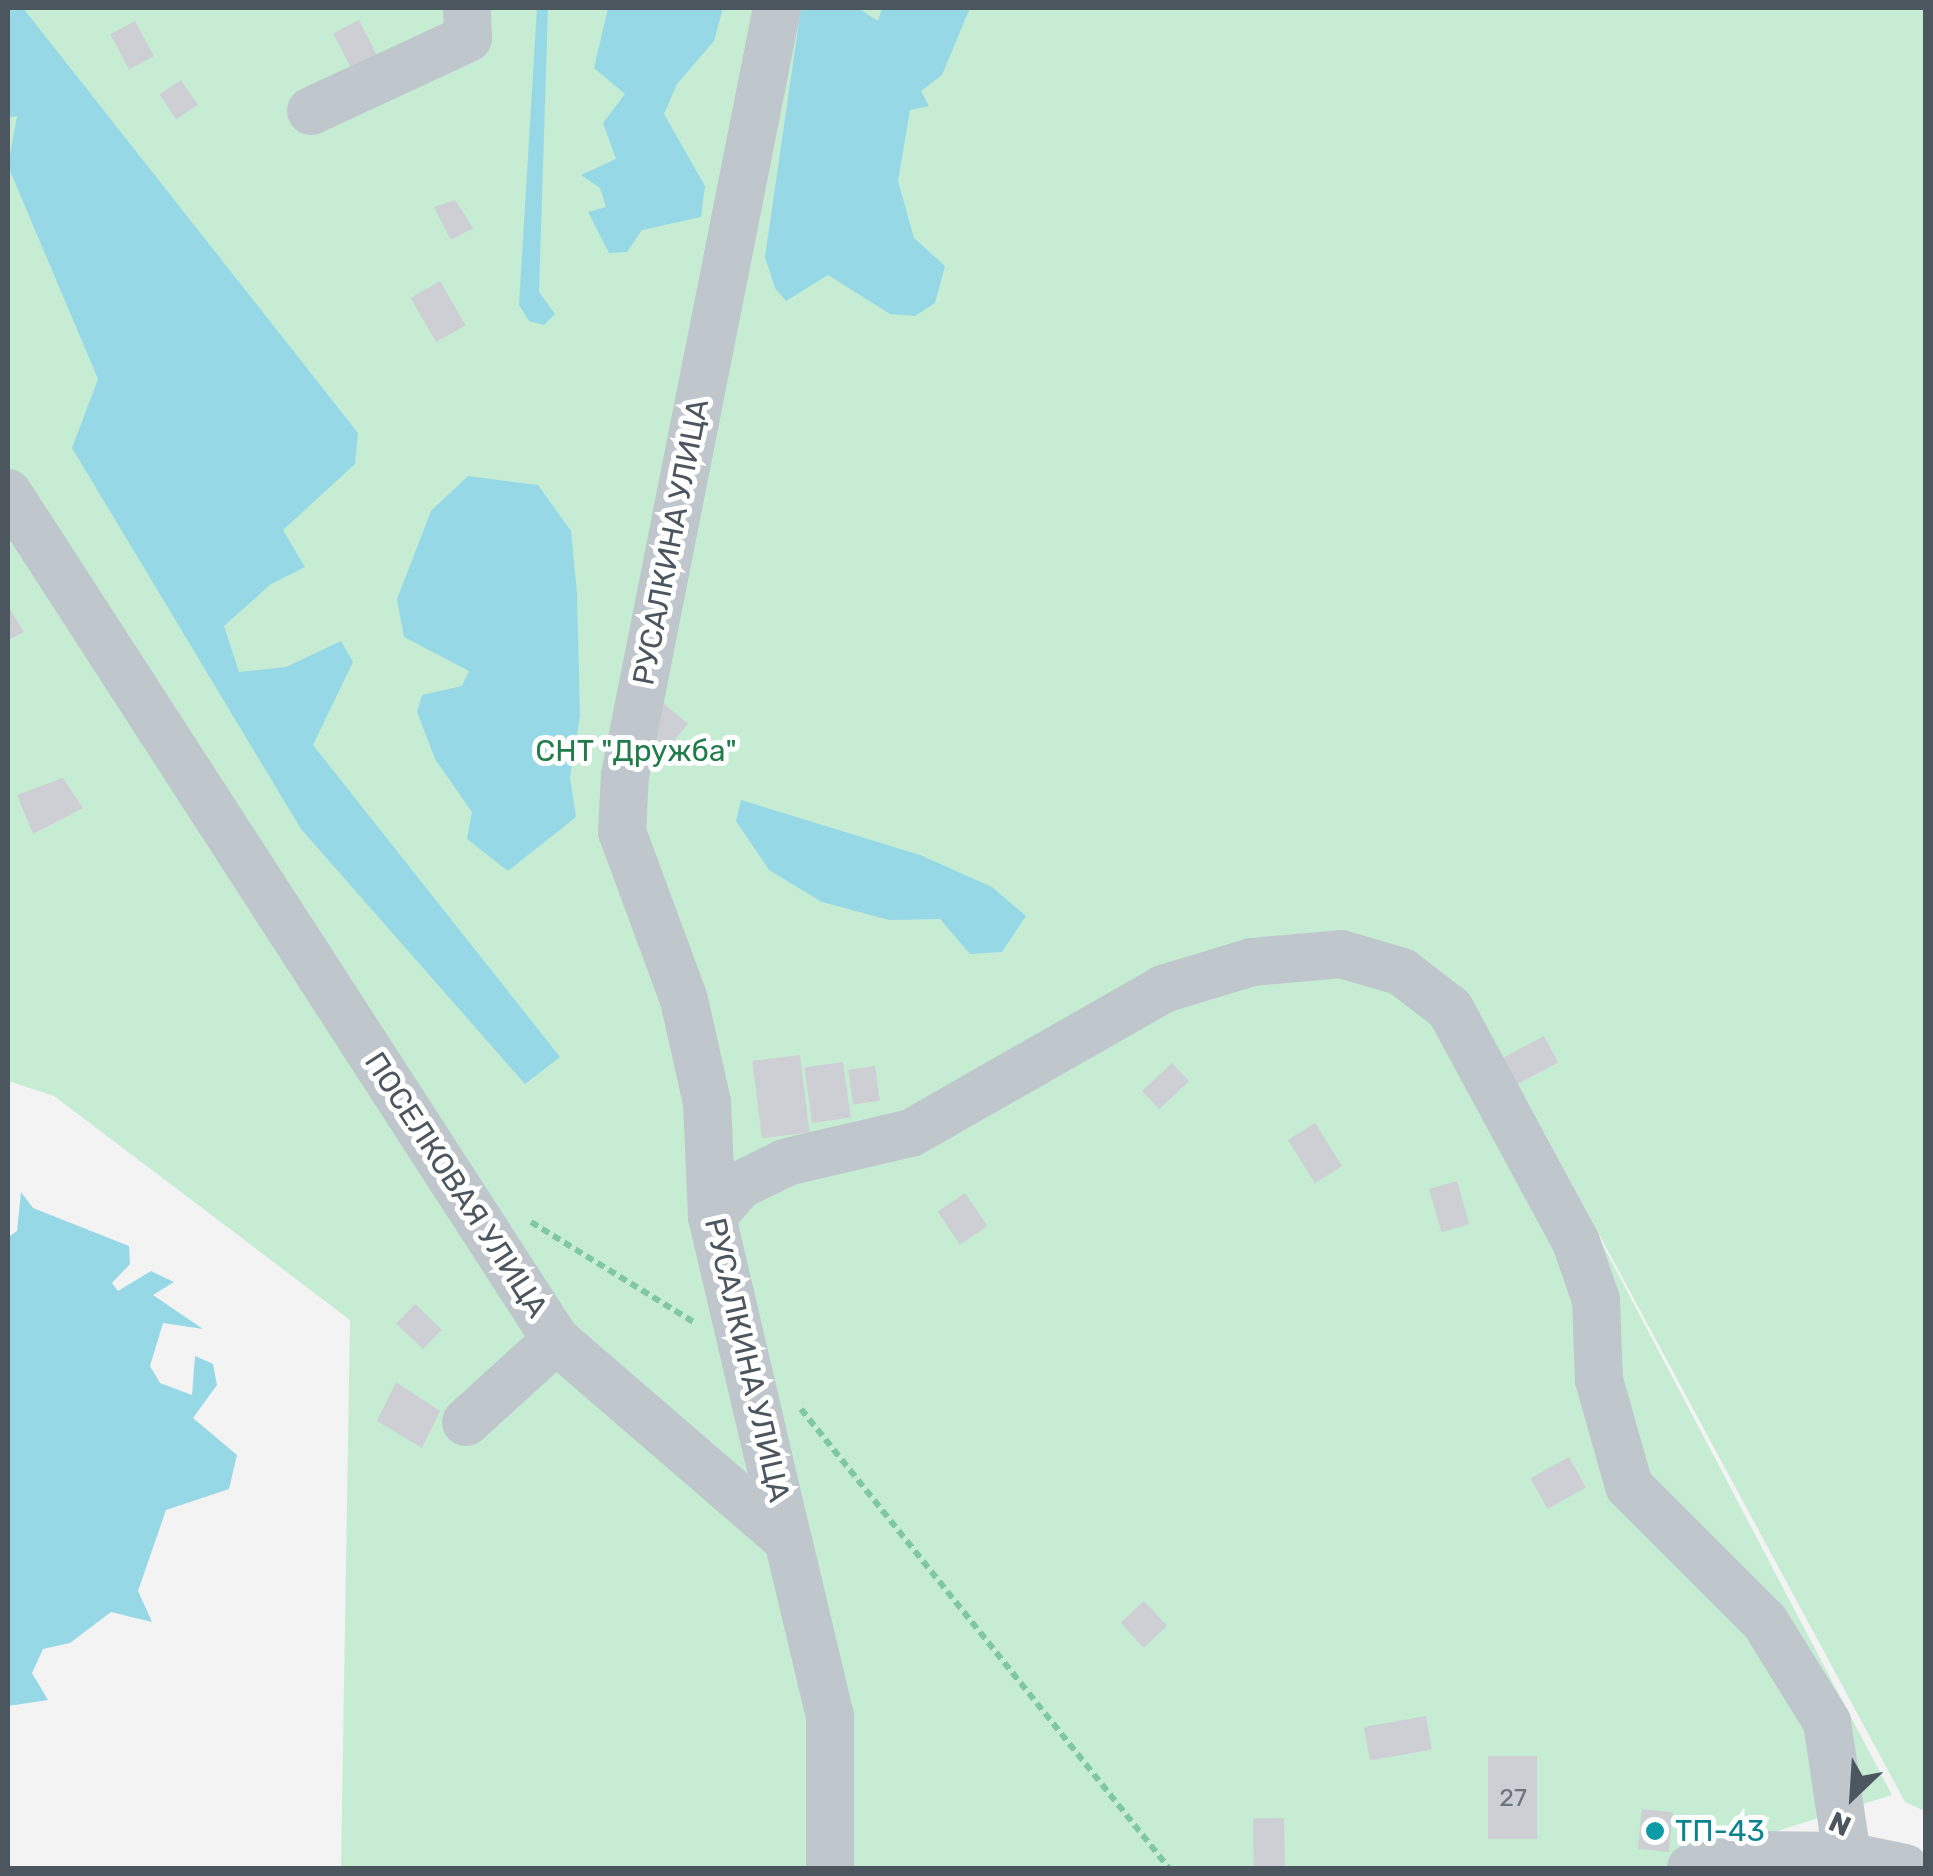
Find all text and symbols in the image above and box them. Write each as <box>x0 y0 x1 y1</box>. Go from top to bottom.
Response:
street label: РУСАЛКИНА УЛИЦА <box>626 396 716 688</box>
park label: СНТ "Дружба" <box>535 733 737 769</box>
street label: ПОСЕЛКОВАЯ УЛИЦА <box>357 1046 555 1324</box>
street label: РУСАЛКИНА УЛИЦА <box>697 1214 797 1506</box>
north arrow <box>1803 1746 1903 1846</box>
house number: 27 <box>1499 1783 1527 1813</box>
text: N <box>1824 1804 1856 1843</box>
place label: ТП-43 <box>1675 1813 1765 1849</box>
marker: ТП-43 <box>1644 1820 1666 1842</box>

